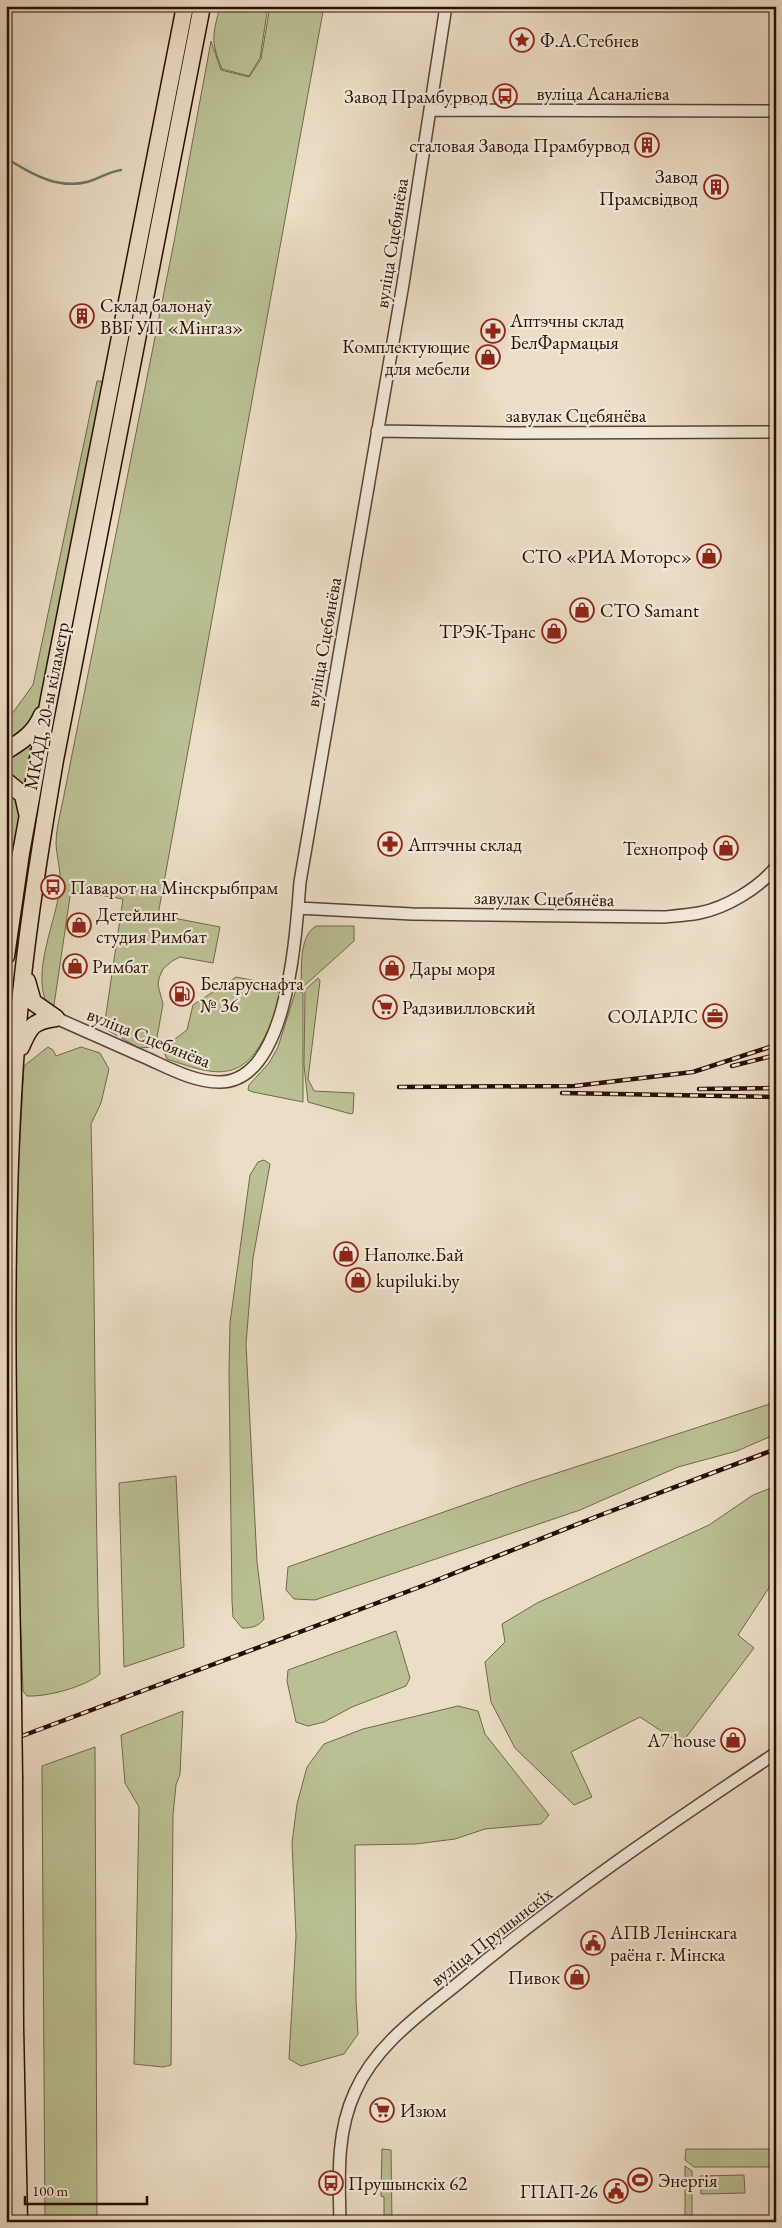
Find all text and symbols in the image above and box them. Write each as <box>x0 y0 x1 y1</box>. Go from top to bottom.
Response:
place icon: Ф.А.Стебнев <box>509 27 535 53</box>
place label: Ф.А.Стебнев <box>540 28 639 53</box>
street label: вуліца Асаналіева <box>536 81 670 106</box>
bus stop icon: Завод Прамбурвод <box>492 83 518 109</box>
place label: Завод Прамбурвод <box>344 84 488 109</box>
building icon: сталовая Завода Прамбурвод <box>634 132 660 158</box>
place label: сталовая Завода Прамбурвод <box>409 133 630 158</box>
place label: Завод Прамсвідвод <box>599 164 698 211</box>
building icon: Завод Прамсвідвод <box>703 174 729 200</box>
street label: вуліца Сцебянёва <box>369 176 414 310</box>
place label: Склад балонаў ВВГ УП «Мінгаз» <box>100 293 243 340</box>
building icon: Склад балонаў ВВГ УП «Мінгаз» <box>69 303 95 329</box>
place label: Аптэчны склад БелФармацыя <box>509 308 624 355</box>
pharmacy icon: Аптэчны склад БелФармацыя <box>480 318 506 344</box>
place label: Комплектующие для мебели <box>342 334 470 381</box>
shop icon: Комплектующие для мебели <box>475 344 501 370</box>
street label: завулак Сцебянёва <box>506 403 647 428</box>
shop icon: СТО «РИА Моторс» <box>696 543 722 569</box>
place label: СТО «РИА Моторс» <box>522 544 692 569</box>
street label: вуліца Сцебянёва <box>300 575 347 709</box>
shop icon: СТО Samant <box>569 597 595 623</box>
place label: СТО Samant <box>600 598 699 623</box>
shop icon: ТРЭК-Транс <box>541 618 567 644</box>
place label: ТРЭК-Транс <box>439 619 536 644</box>
street label: МКАД, 20-ы кіламетр <box>18 620 75 792</box>
pharmacy icon: Аптэчны склад <box>377 831 403 857</box>
place label: Аптэчны склад <box>407 832 522 857</box>
shop icon: Технопроф <box>713 835 739 861</box>
place label: Технопроф <box>623 836 708 861</box>
bus stop icon: Паварот на Мінскрыбпрам <box>40 874 66 900</box>
place label: Паварот на Мінскрыбпрам <box>70 875 278 900</box>
street label: завулак Сцебянёва <box>473 885 615 912</box>
place label: Детейлинг студия Римбат <box>96 902 207 949</box>
shop icon: Детейлинг студия Римбат <box>66 912 92 938</box>
shop icon: Римбат <box>62 953 88 979</box>
place label: Римбат <box>92 954 149 979</box>
shop icon: Дары моря <box>379 955 405 981</box>
place label: Дары моря <box>410 956 496 981</box>
place label: Беларуснафта № 36 <box>200 971 304 1018</box>
fuel station icon: Беларуснафта № 36 <box>169 981 195 1007</box>
supermarket icon: Радзивилловский <box>372 994 398 1020</box>
place label: Радзивилловский <box>402 995 535 1020</box>
street label: вуліца Сцебянёва <box>83 1001 215 1074</box>
office icon: СОЛАРЛС <box>702 1003 728 1029</box>
place label: СОЛАРЛС <box>607 1004 698 1029</box>
shop icon: Наполке.Бай <box>333 1241 359 1267</box>
place label: Наполке.Бай <box>364 1242 464 1267</box>
shop icon: kupiluki.by <box>345 1267 371 1293</box>
place label: kupiluki.by <box>376 1268 460 1293</box>
shop icon: A7 house <box>720 1727 746 1753</box>
place label: A7 house <box>646 1728 716 1753</box>
street label: вуліца Прушынскіх <box>425 1880 558 1992</box>
place label: АПВ Ленінскага раёна г. Мінска <box>609 1920 738 1967</box>
public building icon: АПВ Ленінскага раёна г. Мінска <box>580 1930 606 1956</box>
shop icon: Пивок <box>564 1964 590 1990</box>
place label: Пивок <box>508 1965 560 1990</box>
supermarket icon: Изюм <box>369 2097 395 2123</box>
place label: Изюм <box>400 2098 447 2123</box>
sports icon: Энергія <box>627 2167 653 2193</box>
place label: Энергія <box>658 2168 718 2193</box>
bus stop icon: Прушынскіх 62 <box>318 2170 344 2196</box>
place label: Прушынскіх 62 <box>348 2171 468 2196</box>
scale bar <box>25 2173 148 2205</box>
public building icon: ГПАП-26 <box>603 2178 629 2204</box>
place label: ГПАП-26 <box>520 2179 598 2204</box>
text: 100 m <box>32 2181 69 2200</box>

